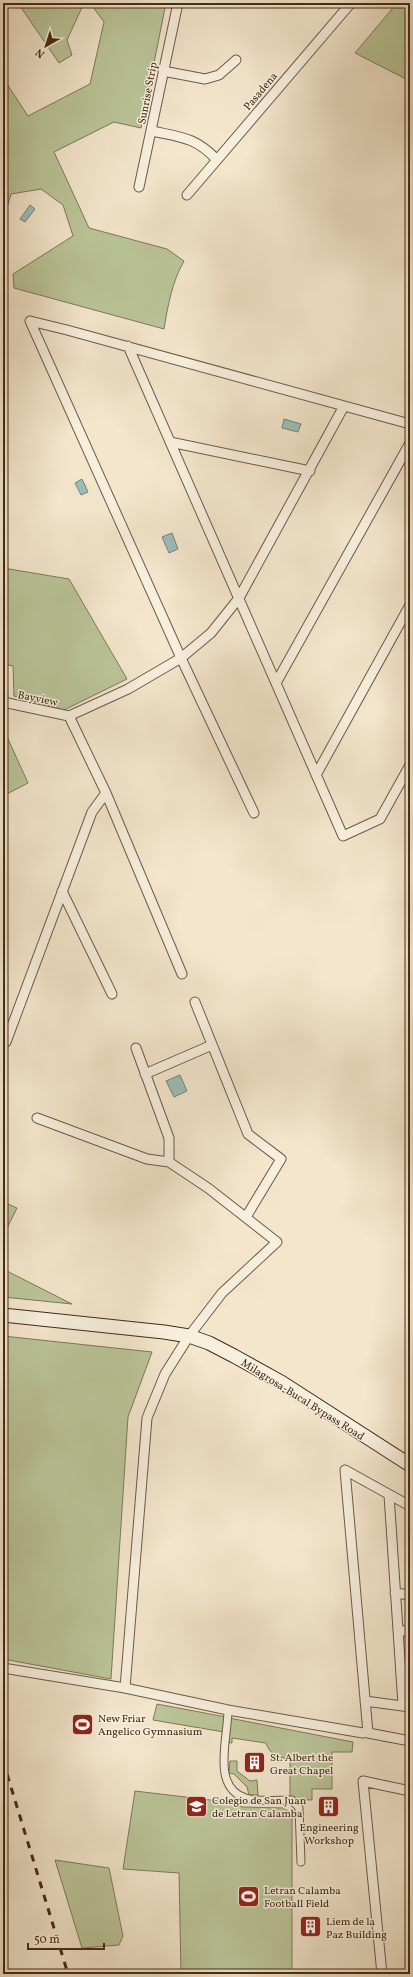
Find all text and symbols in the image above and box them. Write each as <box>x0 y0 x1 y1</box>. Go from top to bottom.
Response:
north arrow <box>26 26 66 66</box>
text: N <box>33 44 48 61</box>
street label: Sunrise Strip <box>135 61 162 126</box>
street label: Pasadena <box>241 69 282 114</box>
street label: Bayview <box>16 688 60 711</box>
street label: Milagrosa-Bucal Bypass Road <box>238 1356 367 1444</box>
sports icon: New Friar Angelico Gymnasium <box>69 1711 95 1737</box>
place label: New Friar Angelico Gymnasium <box>98 1712 203 1740</box>
building icon: St. Albert the Great Chapel <box>242 1750 268 1776</box>
place label: St. Albert the Great Chapel <box>270 1751 333 1779</box>
school or university icon: Colegio de San Juan de Letran Calamba <box>183 1793 209 1819</box>
place label: Colegio de San Juan de Letran Calamba <box>212 1794 307 1822</box>
building icon: Engineering Workshop <box>316 1794 342 1820</box>
place label: Engineering Workshop <box>299 1821 359 1849</box>
sports icon: Letran Calamba Football Field <box>235 1883 261 1909</box>
place label: Letran Calamba Football Field <box>264 1884 341 1912</box>
building icon: Liem de la Paz Building <box>298 1914 324 1940</box>
place label: Liem de la Paz Building <box>326 1915 387 1943</box>
scale bar <box>28 1925 104 1951</box>
text: 50 m <box>34 1932 60 1948</box>

